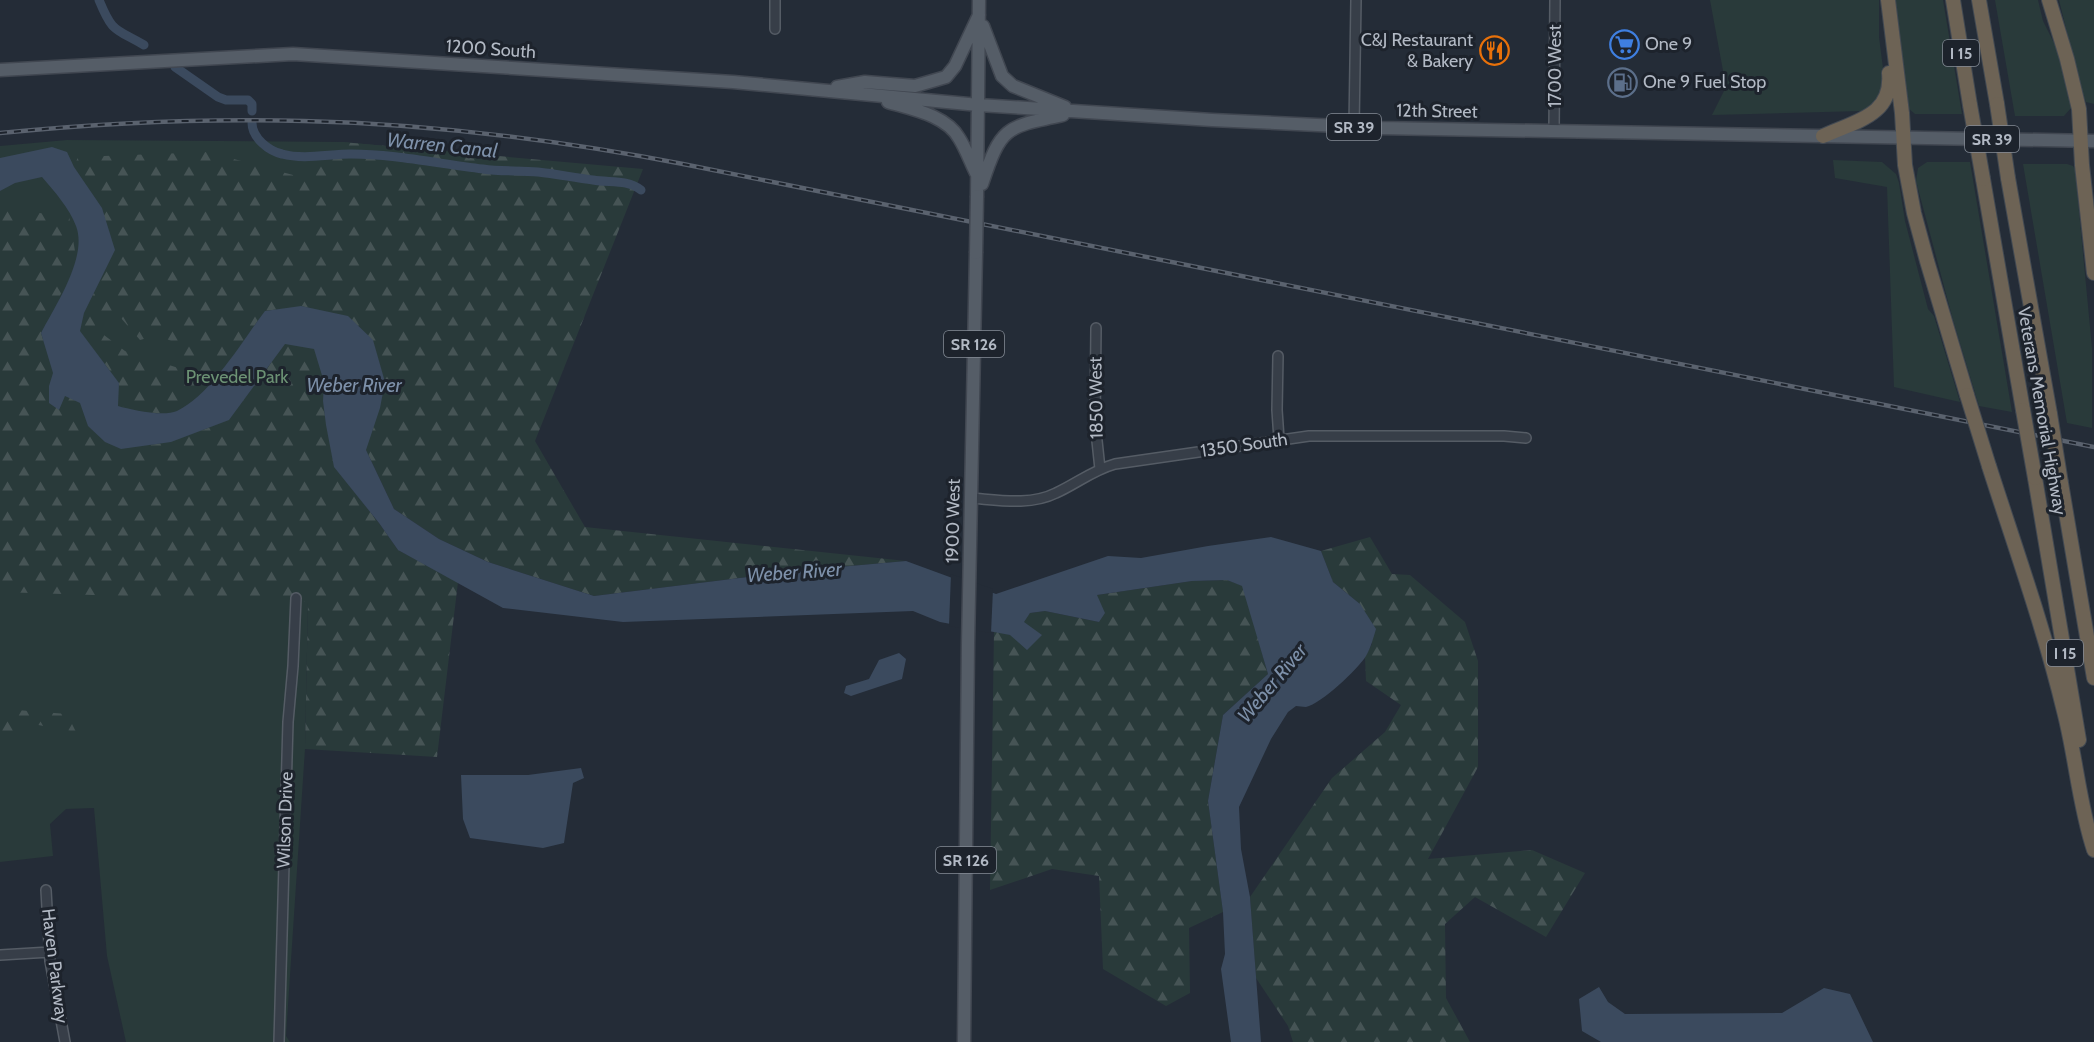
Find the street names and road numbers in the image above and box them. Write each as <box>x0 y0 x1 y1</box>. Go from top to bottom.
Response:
street label: 1700 West <box>1544 25 1566 108</box>
street label: 1200 South <box>445 35 537 63</box>
road number: I 15 <box>1943 40 1979 66</box>
street label: 12th Street <box>1396 99 1478 123</box>
road number: SR 39 <box>1327 114 1381 140</box>
road number: SR 39 <box>1965 126 2019 152</box>
street label: Veterans Memorial Highway <box>2013 305 2071 517</box>
road number: SR 126 <box>944 331 1004 357</box>
street label: 1850 West <box>1084 357 1108 439</box>
street label: 1350 South <box>1199 428 1289 462</box>
street label: 1900 West <box>941 479 965 563</box>
road number: I 15 <box>2047 640 2083 666</box>
street label: Wilson Drive <box>272 771 298 869</box>
road number: SR 126 <box>936 847 996 873</box>
street label: Haven Parkway <box>37 907 73 1025</box>

